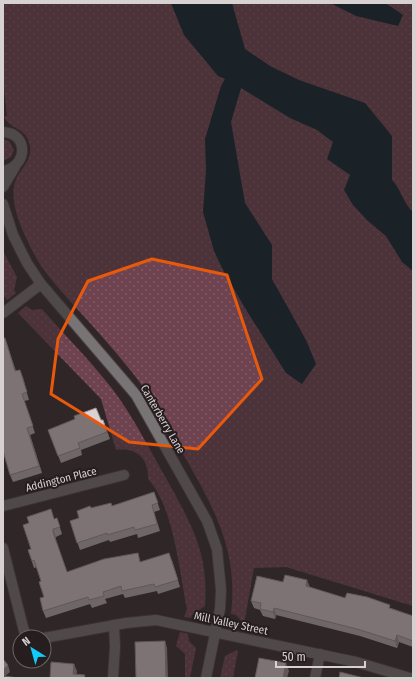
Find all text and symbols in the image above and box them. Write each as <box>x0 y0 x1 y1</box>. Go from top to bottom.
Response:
street label: Canterberry Lane <box>138 383 188 456</box>
street label: Addington Place <box>24 464 98 495</box>
street label: Mill Valley Street <box>193 609 269 638</box>
north arrow <box>12 629 52 669</box>
text: N <box>20 634 33 649</box>
scale bar <box>276 643 365 669</box>
text: 50 m <box>282 650 306 664</box>

